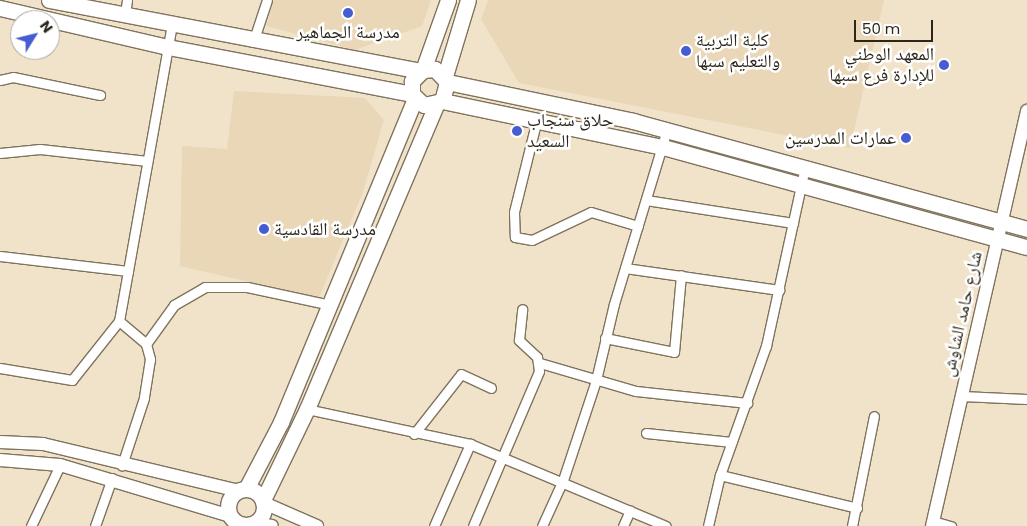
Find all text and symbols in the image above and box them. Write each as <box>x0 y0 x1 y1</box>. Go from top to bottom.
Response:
marker: مدرسة الجماهير <box>342 7 354 19</box>
north arrow <box>10 10 60 60</box>
scale bar <box>857 10 936 42</box>
text: N <box>35 17 58 37</box>
text: 50 m <box>862 18 900 39</box>
place label: مدرسة الجماهير <box>296 21 400 43</box>
place label: كلية التربية والتعليم سبها <box>696 30 780 72</box>
place label: المعهد الوطني للإدارة فرع سبها <box>829 44 934 86</box>
marker: كلية التربية والتعليم سبها <box>680 45 692 57</box>
marker: المعهد الوطني للإدارة فرع سبها <box>938 59 950 71</box>
place label: حلاق سنجاب السعيد <box>527 110 613 152</box>
marker: حلاق سنجاب السعيد <box>511 125 523 137</box>
place label: عمارات المدرسين <box>785 127 896 149</box>
marker: عمارات المدرسين <box>900 132 912 144</box>
place label: مدرسة القادسية <box>274 218 376 240</box>
marker: مدرسة القادسية <box>258 223 270 235</box>
street label: شارع حامد الشاوش <box>937 249 987 379</box>

